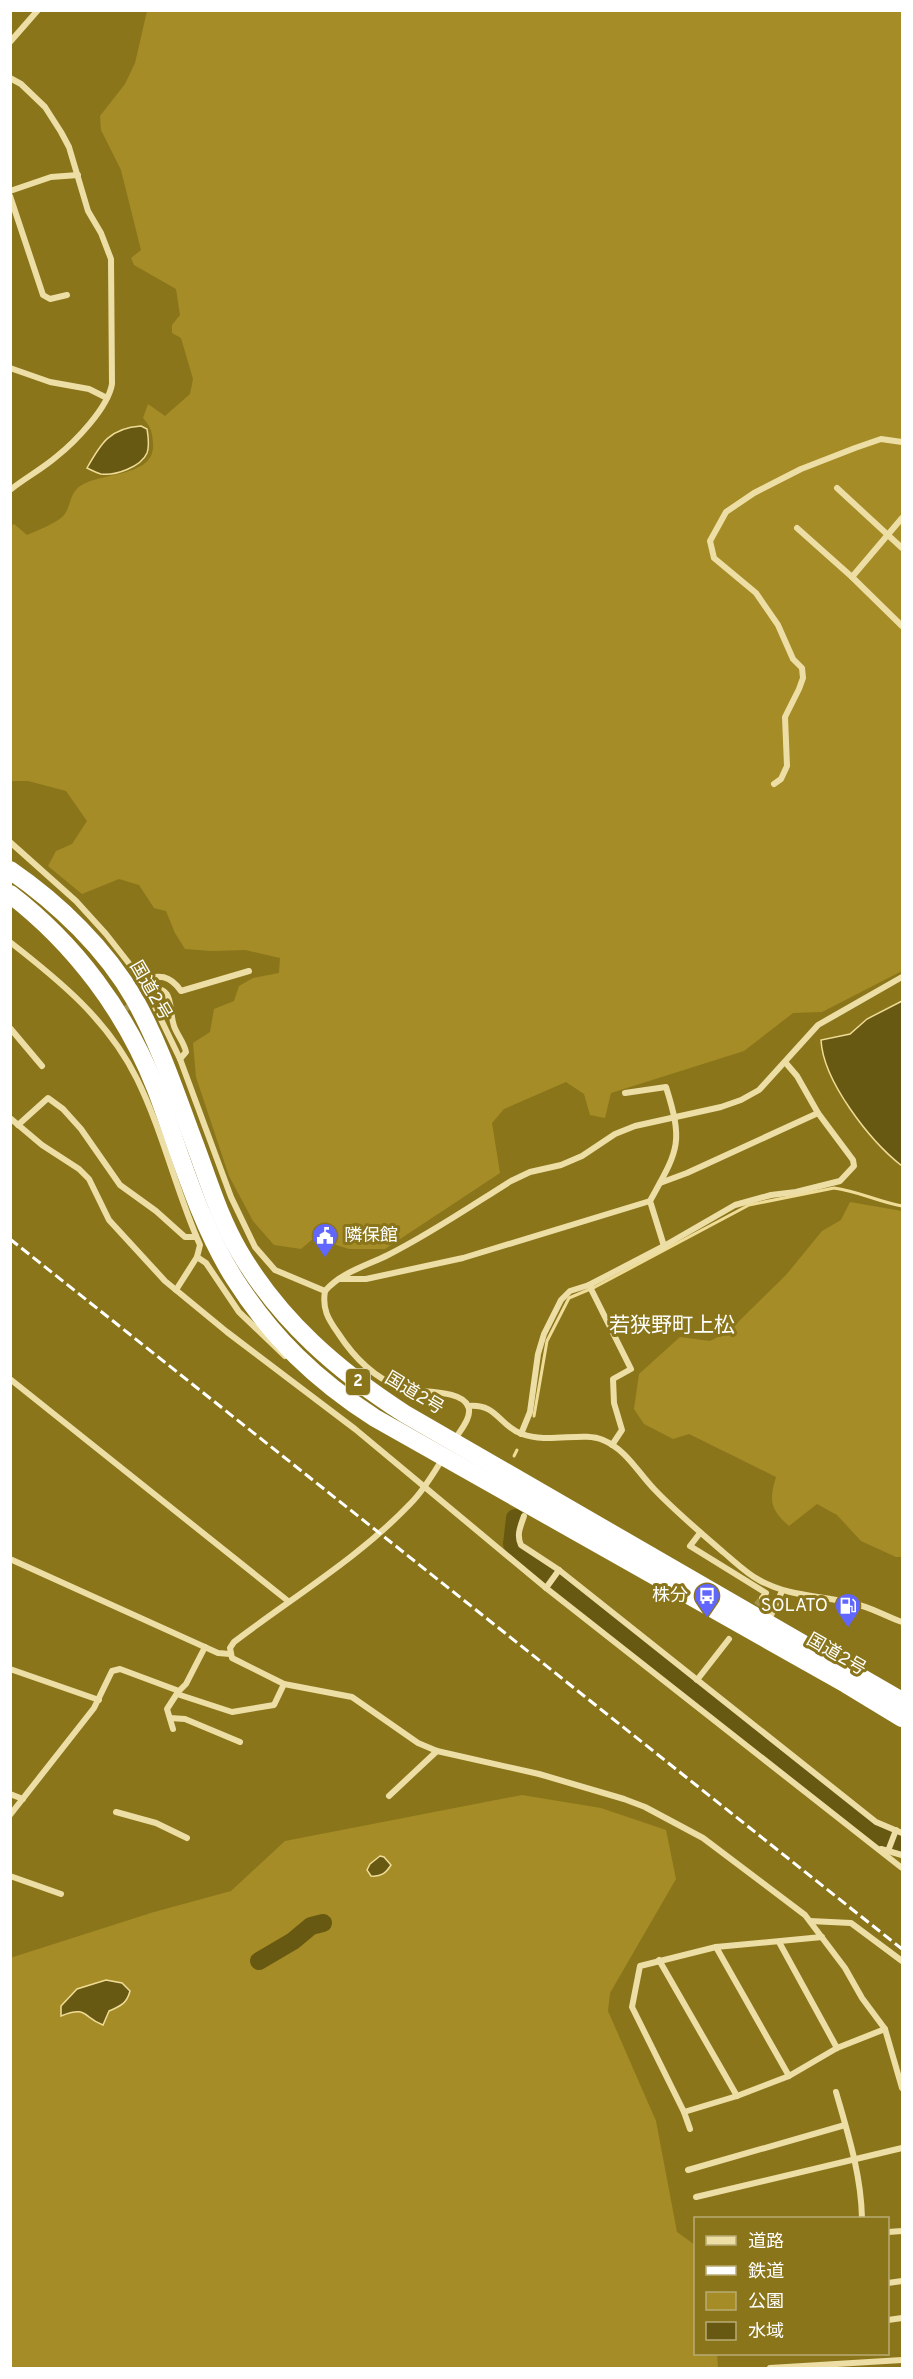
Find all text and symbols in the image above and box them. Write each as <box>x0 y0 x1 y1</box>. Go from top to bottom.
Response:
street label: 国道2号 <box>124 957 176 1025</box>
public building icon: 隣保館 <box>310 1221 340 1259</box>
place label: 隣保館 <box>344 1225 398 1248</box>
district label: 若狭野町上松 <box>609 1313 735 1340</box>
street label: 国道2号 <box>380 1367 448 1421</box>
road number: 2 <box>346 1369 370 1395</box>
bus stop icon: 株分 <box>692 1581 722 1619</box>
place label: 株分 <box>652 1585 688 1608</box>
fuel station icon: SOLATO <box>833 1591 863 1629</box>
place label: SOLATO <box>761 1595 828 1618</box>
street label: 国道2号 <box>802 1629 870 1681</box>
legend <box>694 2217 889 2355</box>
text: 道路 <box>748 2231 784 2254</box>
text: 鉄道 <box>748 2261 784 2284</box>
text: 公園 <box>748 2291 784 2314</box>
text: 水域 <box>748 2321 784 2344</box>

